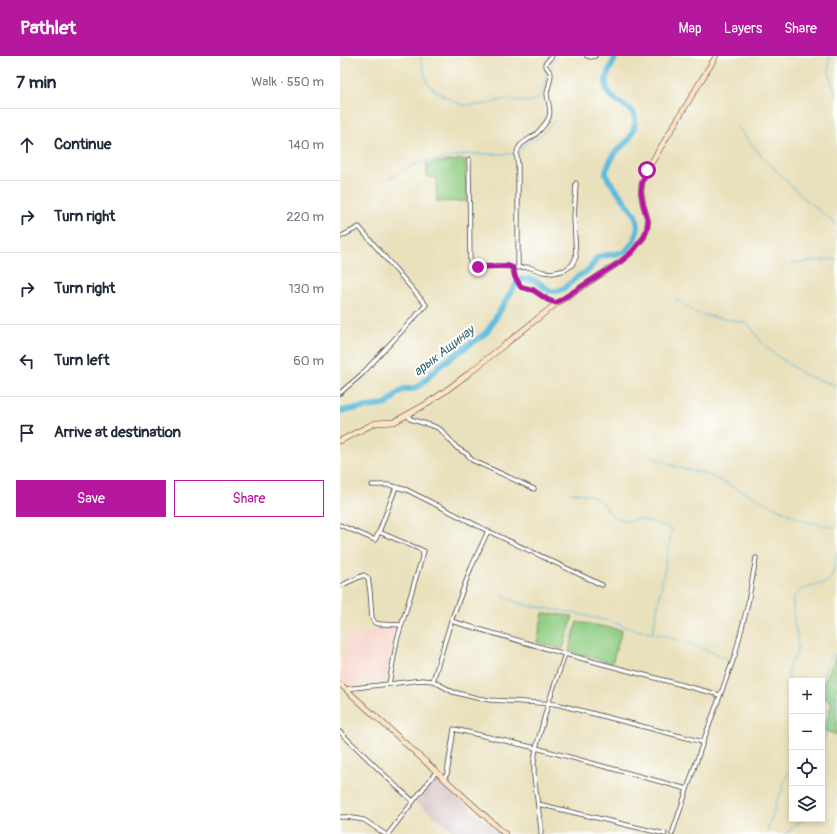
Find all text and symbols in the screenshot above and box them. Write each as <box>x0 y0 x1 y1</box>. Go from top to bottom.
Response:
text: Pathlet <box>20 16 76 40</box>
text: Map <box>679 20 702 37</box>
text: Layers <box>724 20 762 37</box>
text: Share <box>784 20 817 37</box>
text: 7 min <box>16 72 56 93</box>
text: Walk · 550 m <box>251 74 324 90</box>
icon: ahead <box>16 134 38 156</box>
text: Continue <box>54 135 112 154</box>
text: 140 m <box>288 137 324 153</box>
route start <box>638 161 656 179</box>
icon: right <box>16 206 38 228</box>
text: Turn right <box>54 207 115 226</box>
text: 220 m <box>286 209 324 225</box>
route end <box>469 258 487 276</box>
icon: right <box>16 278 38 300</box>
text: Turn right <box>54 279 115 298</box>
text: 130 m <box>288 281 324 297</box>
water label: арык Ащинау <box>410 321 479 380</box>
icon: left <box>16 350 38 372</box>
text: Turn left <box>54 351 110 370</box>
text: 60 m <box>293 353 324 369</box>
icon: arrive <box>16 422 38 444</box>
text: Arrive at destination <box>54 423 181 442</box>
button: Save <box>16 480 166 517</box>
button: Share <box>174 480 324 517</box>
map controls <box>789 678 825 822</box>
button: + <box>789 678 825 714</box>
button: − <box>789 714 825 750</box>
button: locate <box>789 750 825 786</box>
button: layers <box>789 786 825 822</box>

